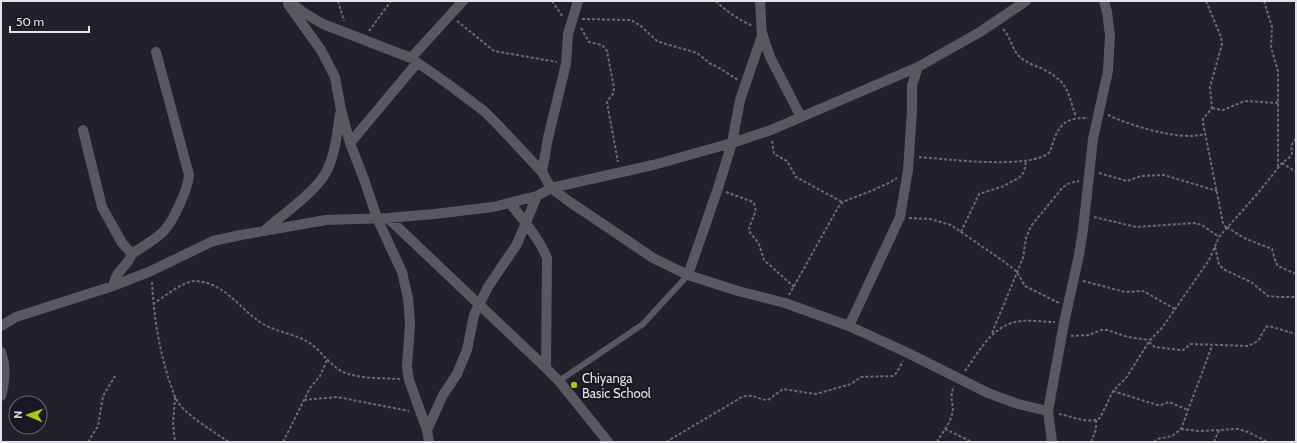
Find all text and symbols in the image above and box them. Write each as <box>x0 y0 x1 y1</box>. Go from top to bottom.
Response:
scale bar <box>10 8 89 34</box>
text: 50 m <box>16 14 44 29</box>
place label: Chiyanga Basic School <box>582 370 651 401</box>
marker: Chiyanga Basic School <box>569 380 579 390</box>
north arrow <box>8 395 48 435</box>
text: N <box>11 411 25 419</box>

